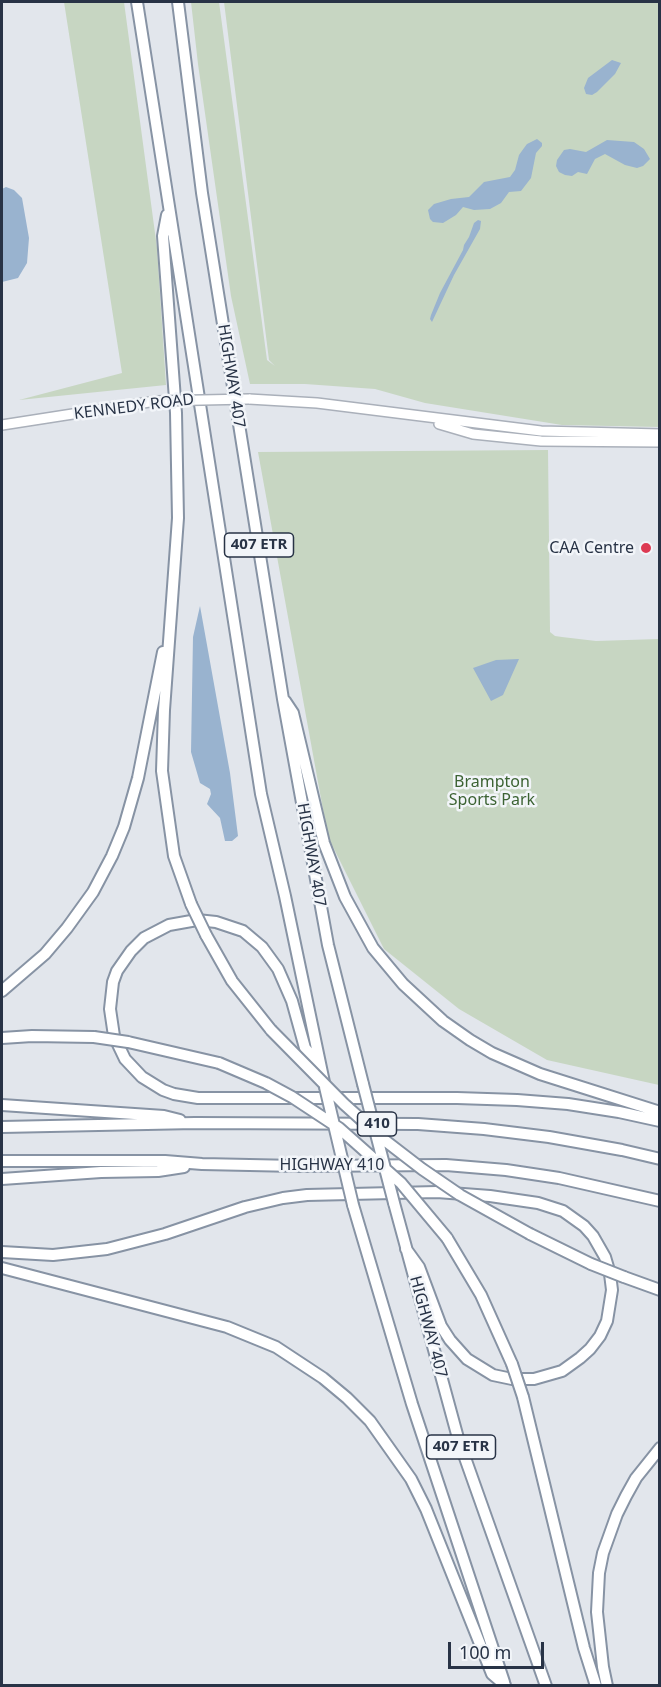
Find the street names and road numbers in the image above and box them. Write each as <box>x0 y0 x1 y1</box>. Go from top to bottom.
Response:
street label: HIGHWAY 407 <box>213 323 249 429</box>
street label: KENNEDY ROAD <box>73 390 195 424</box>
road number: 407 ETR <box>224 533 294 557</box>
street label: HIGHWAY 407 <box>292 802 330 908</box>
road number: 410 <box>358 1112 397 1136</box>
street label: HIGHWAY 410 <box>280 1155 384 1175</box>
street label: HIGHWAY 407 <box>405 1274 451 1380</box>
road number: 407 ETR <box>426 1435 496 1459</box>

